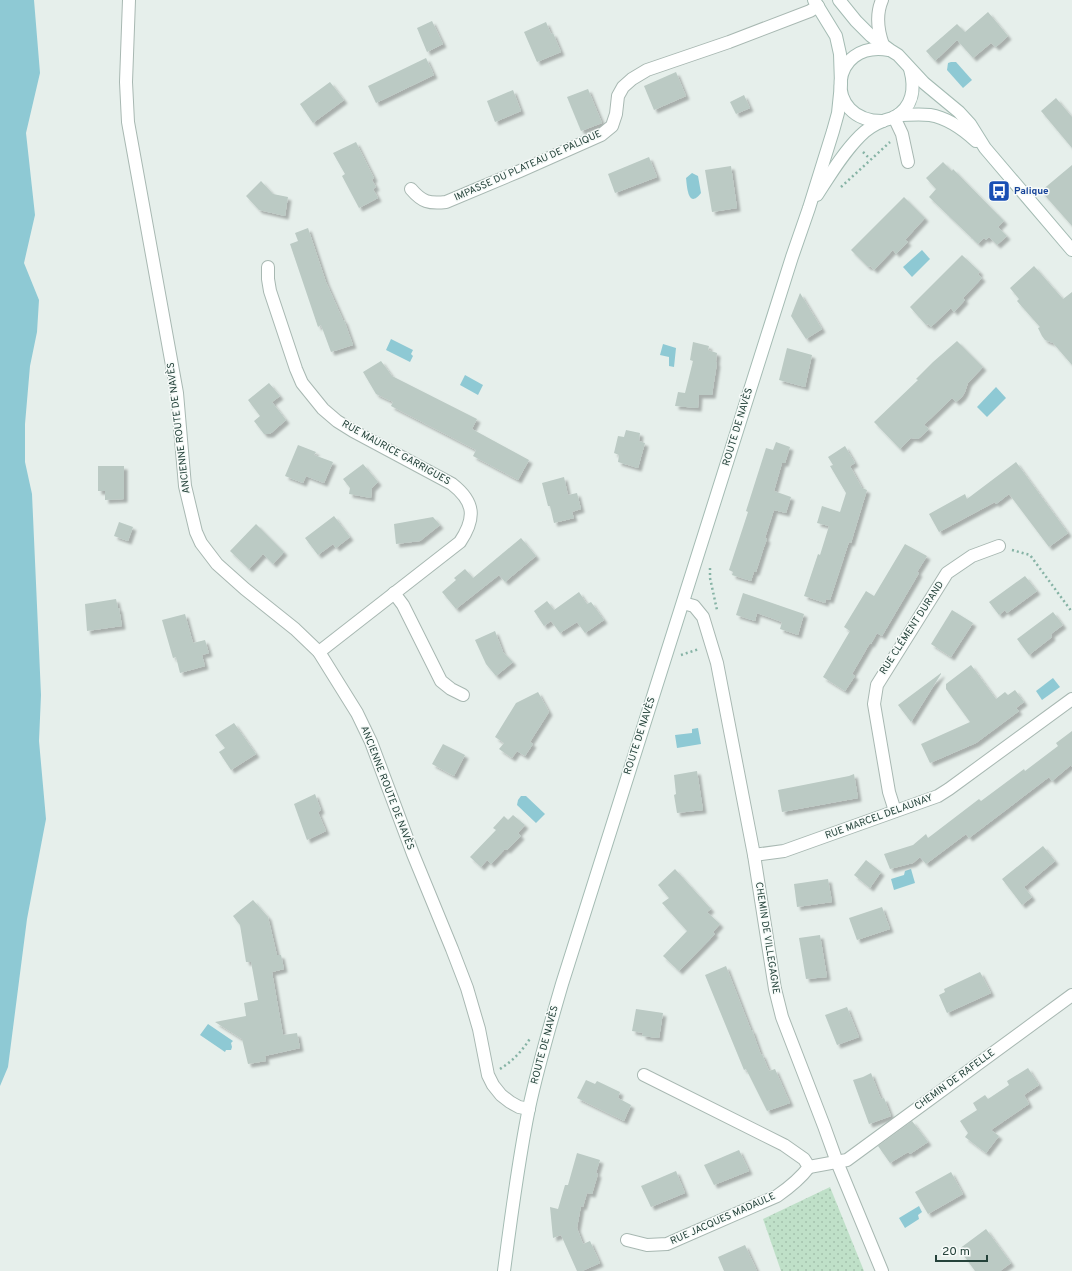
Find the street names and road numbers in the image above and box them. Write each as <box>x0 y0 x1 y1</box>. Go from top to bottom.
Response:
street label: IMPASSE DU PLATEAU DE PALIQUE <box>452 128 604 204</box>
street label: ANCIENNE ROUTE DE NAVÈS <box>164 362 194 494</box>
street label: ROUTE DE NAVÈS <box>720 386 756 468</box>
street label: RUE MAURICE GARRIGUES <box>339 418 453 488</box>
street label: RUE CLÉMENT DURAND <box>877 579 947 677</box>
street label: ROUTE DE NAVÈS <box>621 695 659 777</box>
street label: ANCIENNE ROUTE DE NAVÈS <box>357 724 417 852</box>
street label: RUE MARCEL DELAUNAY <box>823 791 935 843</box>
street label: CHEMIN DE VILLEGAGNE <box>752 881 782 995</box>
street label: ROUTE DE NAVÈS <box>528 1004 562 1086</box>
street label: CHEMIN DE RAFELLE <box>912 1046 998 1114</box>
street label: RUE JACQUES MADAULE <box>668 1190 778 1248</box>

